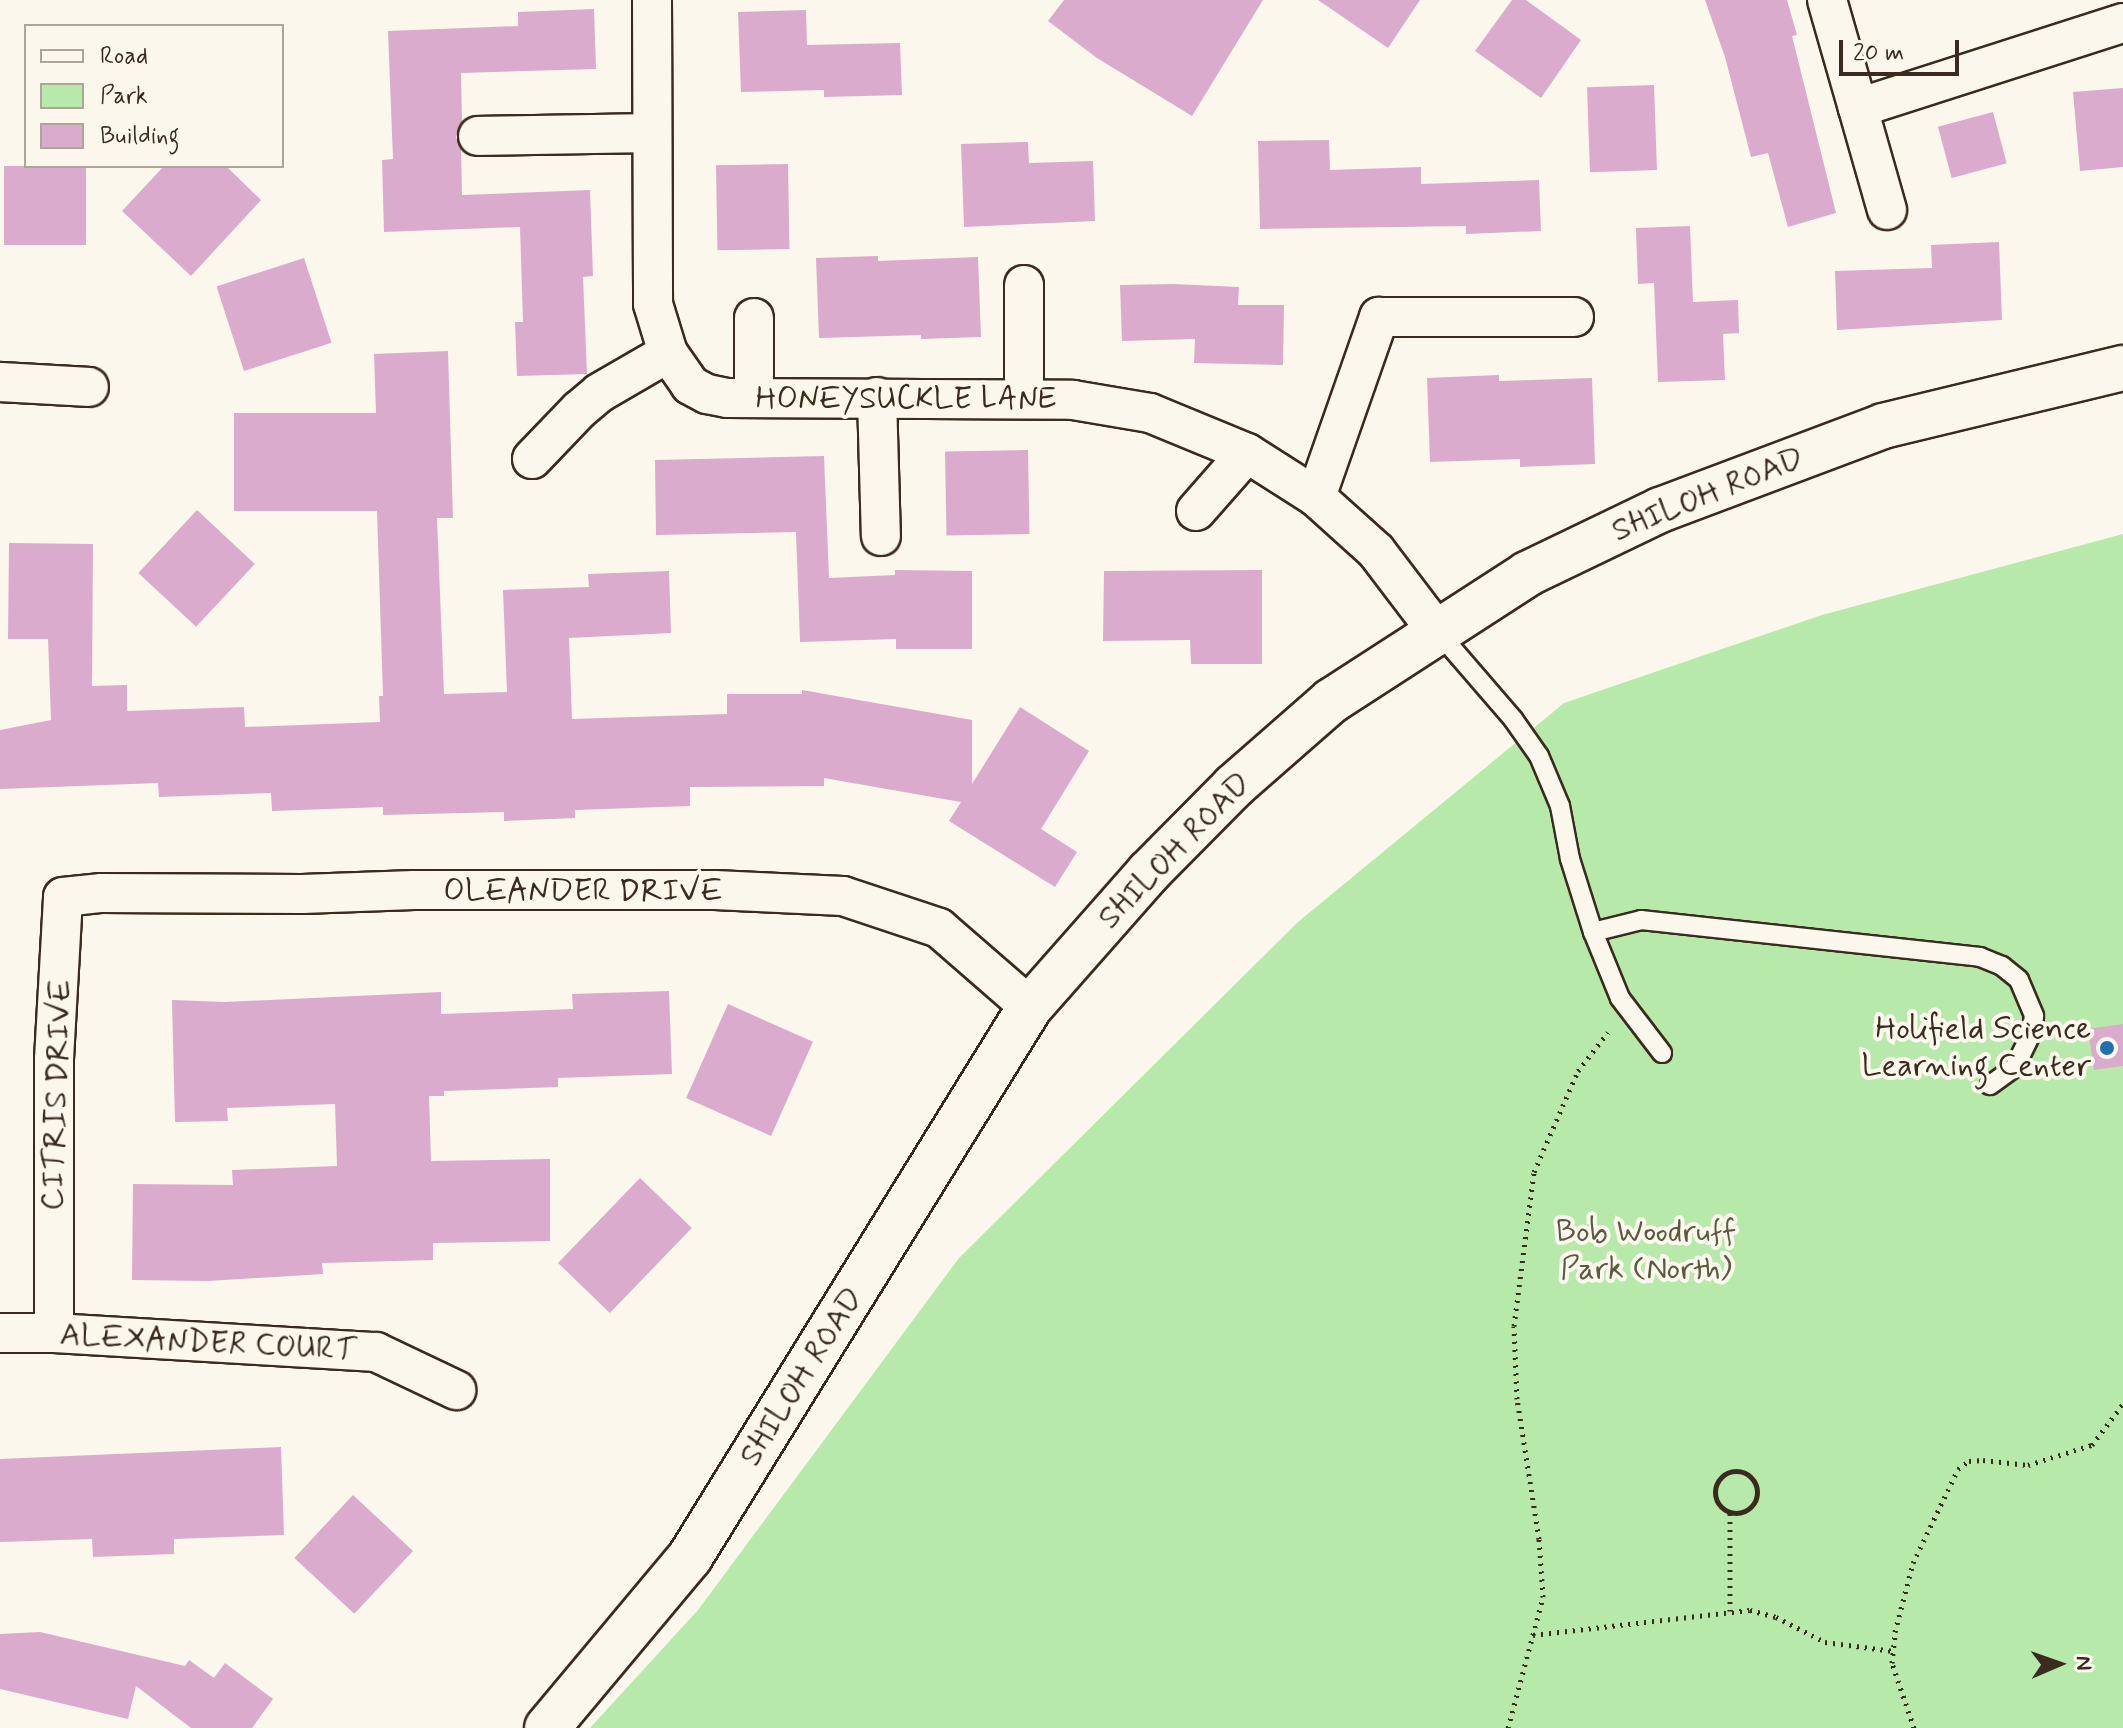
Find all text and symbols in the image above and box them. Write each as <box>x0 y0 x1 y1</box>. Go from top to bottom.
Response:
legend <box>24 24 284 168</box>
scale bar <box>1843 24 1963 74</box>
text: 20 m <box>1853 38 1904 69</box>
text: Road <box>100 41 148 72</box>
text: Park <box>100 81 148 112</box>
text: Building <box>100 121 180 152</box>
street label: HONEYSUCKLE LANE <box>752 380 1060 418</box>
street label: SHILOH ROAD <box>1607 439 1809 551</box>
street label: SHILOH ROAD <box>1091 765 1259 937</box>
street label: OLEANDER DRIVE <box>443 872 723 910</box>
street label: CITRIS DRIVE <box>34 978 80 1212</box>
place label: Holifield Science Learning Center <box>1856 1011 2091 1086</box>
marker: Holifield Science Learning Center <box>2098 1039 2116 1057</box>
park label: Bob Woodruff Park (North) <box>1550 1214 1742 1289</box>
street label: SHILOH ROAD <box>732 1281 872 1473</box>
street label: ALEXANDER COURT <box>58 1316 358 1370</box>
north arrow <box>2019 1624 2099 1704</box>
text: N <box>2069 1655 2097 1671</box>

